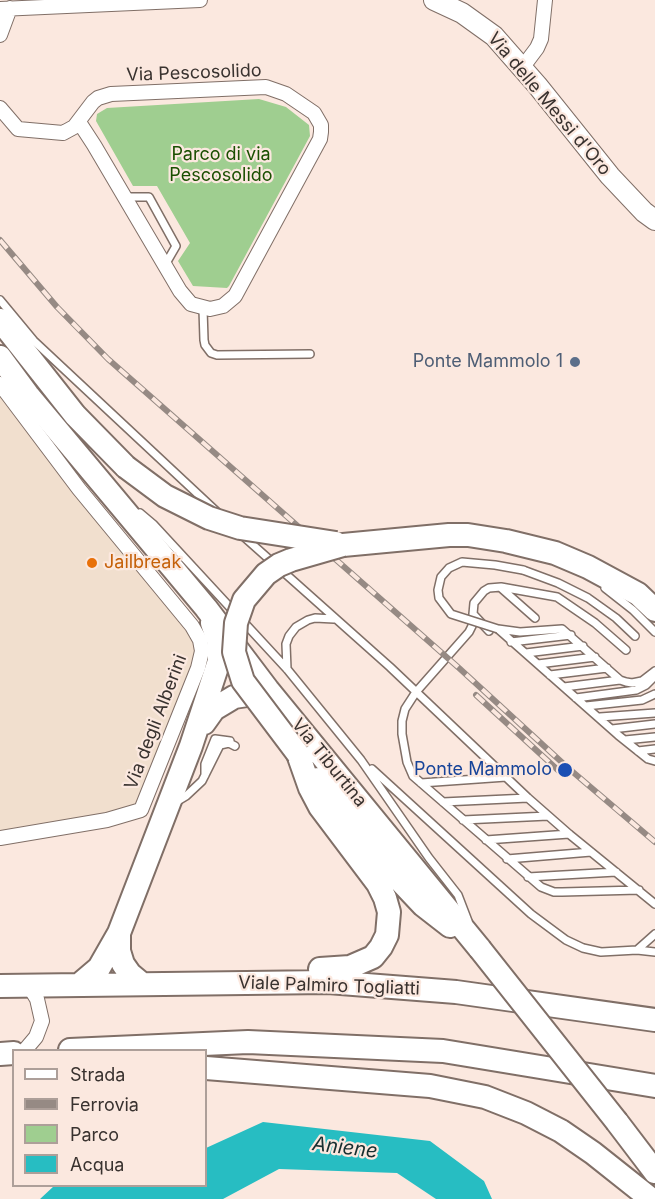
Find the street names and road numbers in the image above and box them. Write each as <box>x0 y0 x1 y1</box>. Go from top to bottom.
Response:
street label: Via delle Messi d'Oro <box>483 28 615 180</box>
street label: Via Pescosolido <box>126 60 262 86</box>
street label: Via degli Alberini <box>120 651 192 793</box>
street label: Via Tiburtina <box>287 714 371 812</box>
street label: Viale Palmiro Togliatti <box>238 972 420 1000</box>

